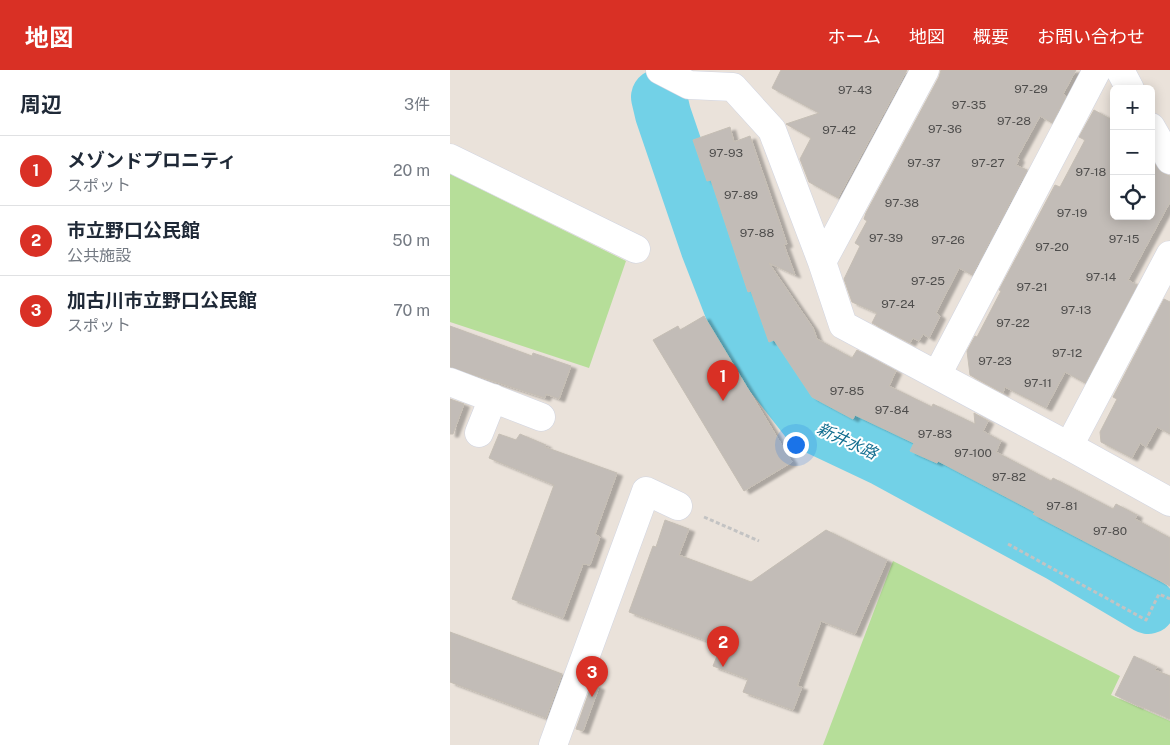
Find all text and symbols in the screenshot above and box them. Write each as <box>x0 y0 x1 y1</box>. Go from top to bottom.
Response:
text: 地図 <box>25 23 73 51</box>
text: ホーム <box>828 26 881 47</box>
text: 地図 <box>909 26 945 47</box>
text: 概要 <box>973 26 1009 47</box>
text: お問い合わせ <box>1037 26 1145 47</box>
house number: 97-29 <box>1014 82 1048 96</box>
house number: 97-43 <box>838 83 872 97</box>
map controls <box>1110 85 1155 220</box>
button: + <box>1110 85 1155 130</box>
text: 周辺 <box>20 92 62 117</box>
text: 3件 <box>404 95 430 114</box>
house number: 97-35 <box>952 98 986 112</box>
house number: 97-28 <box>997 114 1031 128</box>
house number: 97-36 <box>928 122 962 136</box>
house number: 97-42 <box>822 123 856 137</box>
button: − <box>1110 130 1155 175</box>
house number: 97-93 <box>709 146 743 160</box>
text: メゾンドプロニティ <box>67 149 237 171</box>
house number: 97-37 <box>907 156 941 170</box>
house number: 97-27 <box>971 156 1005 170</box>
text: 1 <box>33 161 39 180</box>
text: 20 m <box>393 161 430 180</box>
house number: 97-18 <box>1076 165 1107 179</box>
button: locate <box>1110 175 1155 220</box>
text: スポット <box>67 176 131 195</box>
house number: 97-89 <box>724 188 758 202</box>
house number: 97-38 <box>885 196 919 210</box>
house number: 97-19 <box>1057 206 1087 220</box>
text: 市立野口公民館 <box>67 219 200 241</box>
house number: 97-88 <box>740 226 774 240</box>
text: 2 <box>31 231 41 250</box>
text: 50 m <box>392 231 430 250</box>
house number: 97-39 <box>869 231 903 245</box>
house number: 97-15 <box>1109 232 1140 246</box>
house number: 97-26 <box>931 233 965 247</box>
house number: 97-20 <box>1035 240 1069 254</box>
text: 公共施設 <box>67 246 131 265</box>
house number: 97-14 <box>1086 270 1117 284</box>
house number: 97-25 <box>911 274 945 288</box>
house number: 97-21 <box>1016 280 1048 294</box>
text: 加古川市立野口公民館 <box>67 289 257 311</box>
house number: 97-24 <box>881 297 915 311</box>
text: 3 <box>31 301 41 320</box>
text: 70 m <box>393 301 430 320</box>
house number: 97-13 <box>1061 303 1091 317</box>
text: スポット <box>67 316 131 335</box>
house number: 97-22 <box>996 316 1030 330</box>
house number: 97-12 <box>1052 346 1082 360</box>
house number: 97-23 <box>978 354 1012 368</box>
pin: 1 <box>707 360 739 401</box>
house number: 97-11 <box>1024 376 1052 390</box>
house number: 97-85 <box>830 384 865 398</box>
house number: 97-84 <box>875 403 910 417</box>
water label: 新井水路 <box>814 419 882 464</box>
house number: 97-83 <box>918 427 952 441</box>
your location <box>783 432 809 458</box>
house number: 97-100 <box>954 446 992 460</box>
house number: 97-82 <box>992 470 1026 484</box>
house number: 97-81 <box>1046 499 1078 513</box>
house number: 97-80 <box>1093 524 1127 538</box>
pin: 2 <box>707 626 739 667</box>
pin: 3 <box>576 656 608 697</box>

